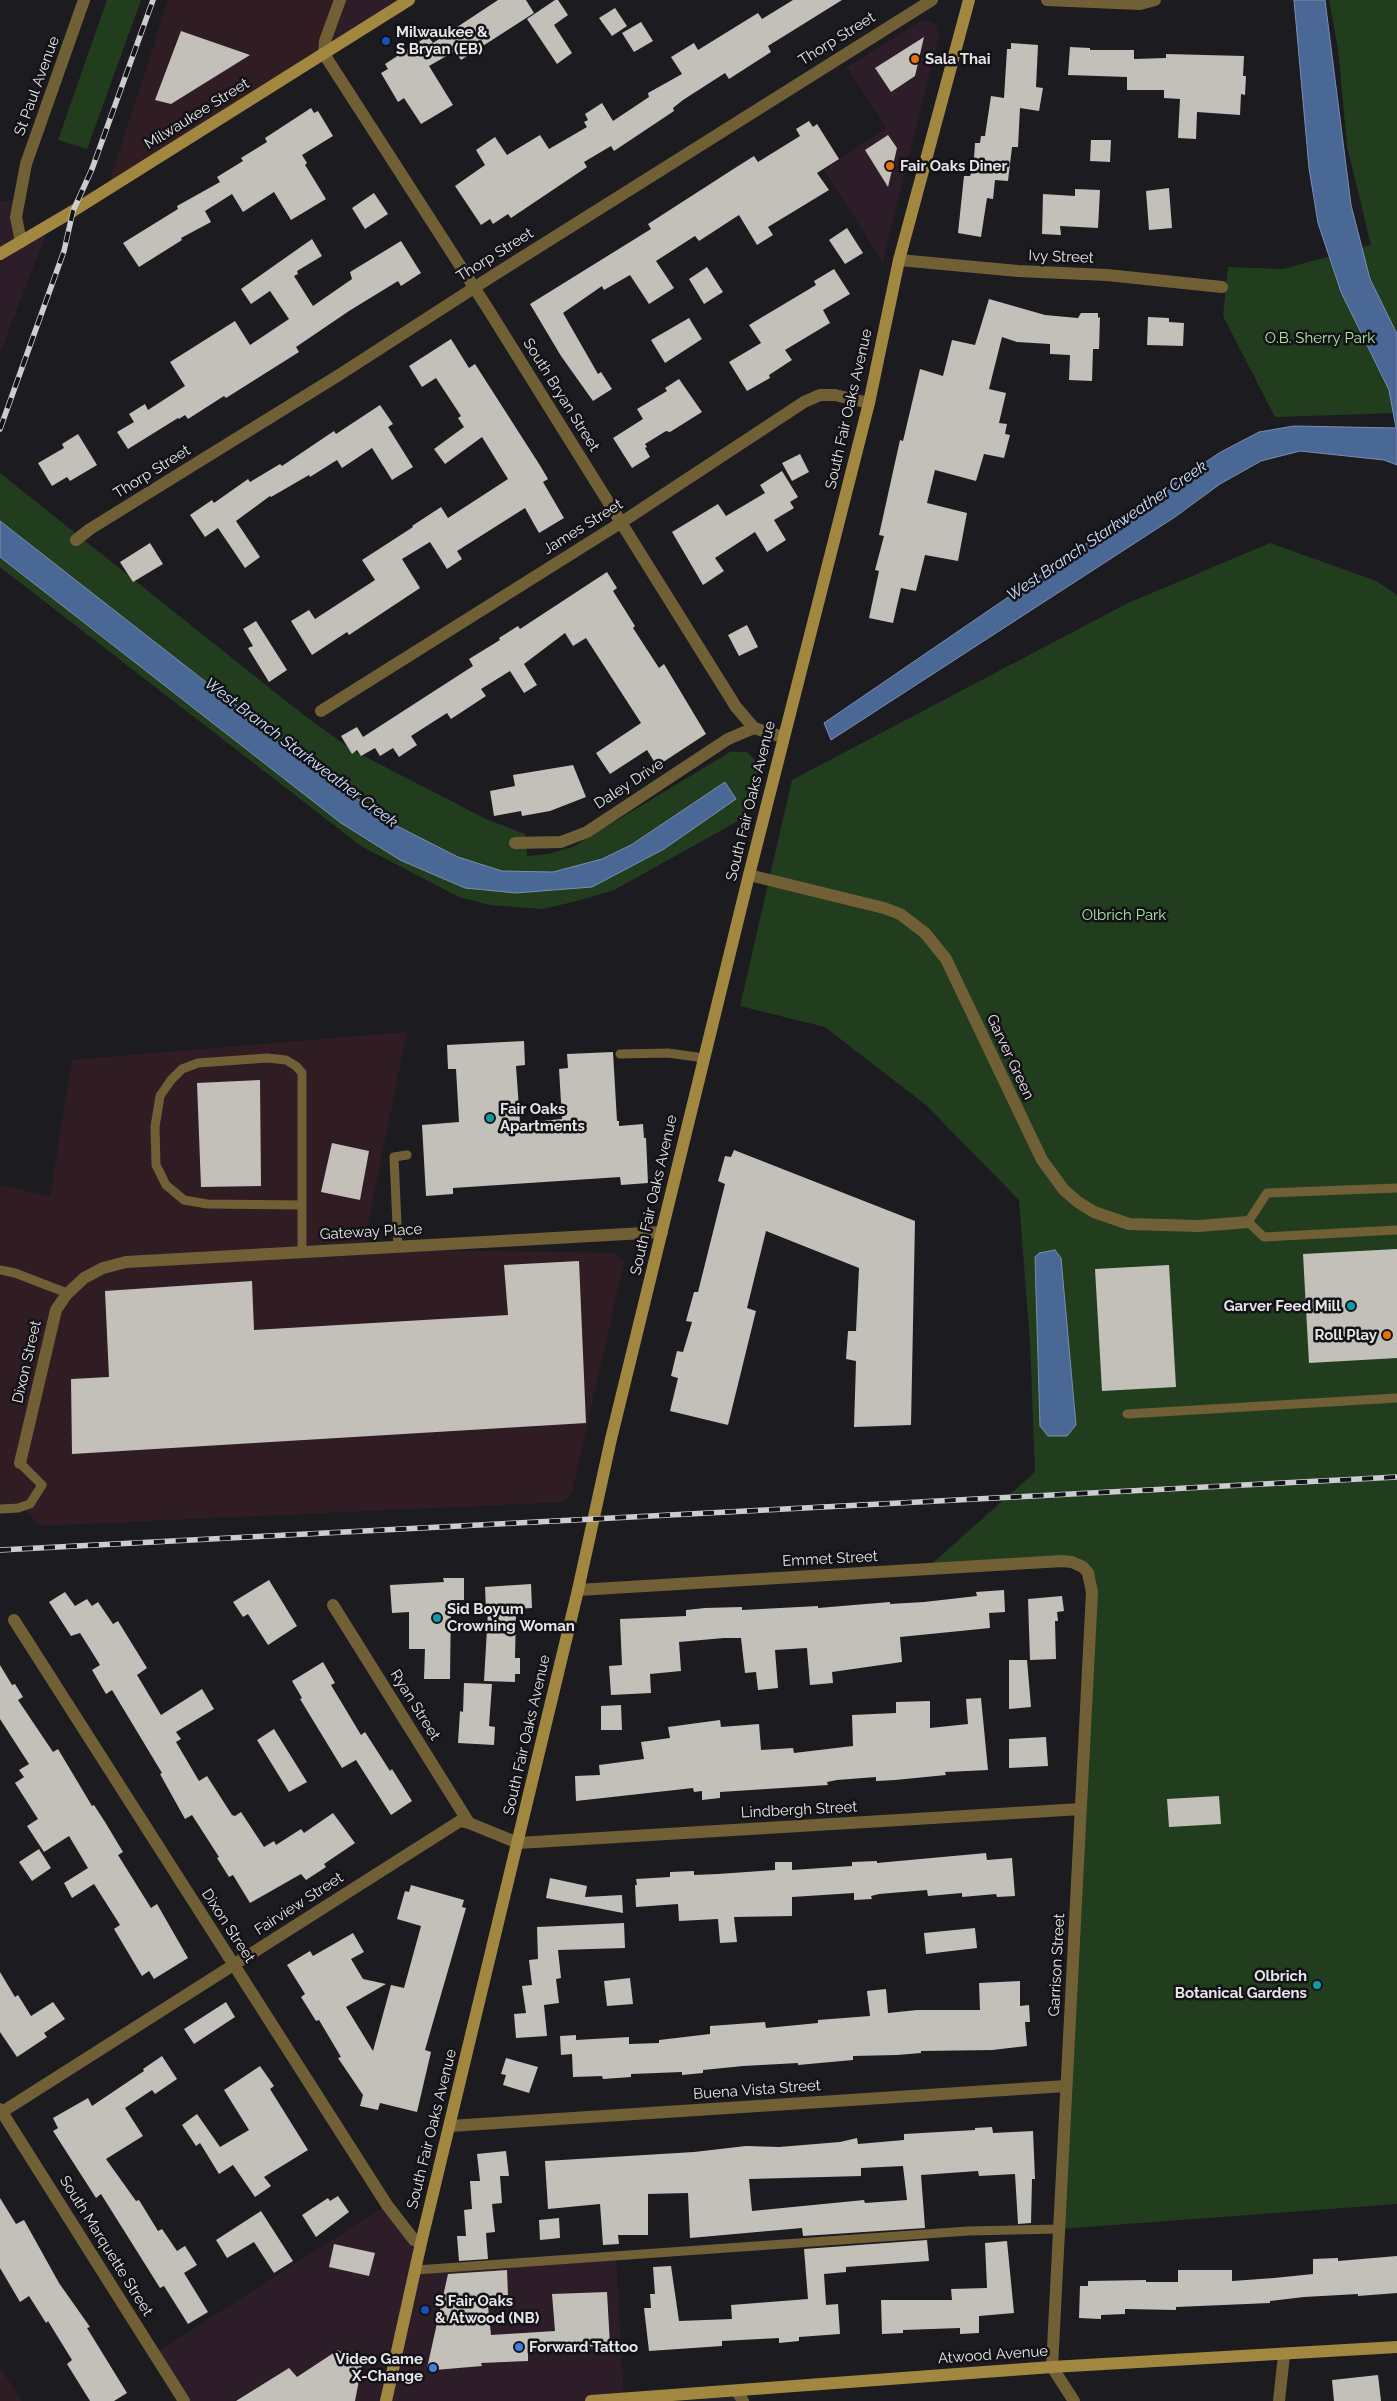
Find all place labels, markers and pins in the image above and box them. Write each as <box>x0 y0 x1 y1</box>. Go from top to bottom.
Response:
place label: Milwaukee & S Bryan (EB) <box>396 23 488 58</box>
marker: Milwaukee & S Bryan (EB) <box>380 35 392 47</box>
place label: Sala Thai <box>925 50 991 68</box>
marker: Sala Thai <box>909 53 921 65</box>
place label: Fair Oaks Diner <box>900 157 1007 175</box>
marker: Fair Oaks Diner <box>884 160 896 172</box>
place label: Fair Oaks Apartments <box>500 1100 585 1135</box>
marker: Fair Oaks Apartments <box>484 1112 496 1124</box>
place label: Garver Feed Mill <box>1224 1297 1341 1315</box>
marker: Garver Feed Mill <box>1345 1300 1357 1312</box>
place label: Roll Play <box>1314 1326 1377 1344</box>
marker: Roll Play <box>1381 1329 1393 1341</box>
place label: Sid Boyum Crowning Woman <box>447 1600 575 1635</box>
marker: Sid Boyum Crowning Woman <box>431 1612 443 1624</box>
place label: Olbrich Botanical Gardens <box>1175 1967 1307 2002</box>
marker: Olbrich Botanical Gardens <box>1311 1979 1323 1991</box>
place label: S Fair Oaks & Atwood (NB) <box>435 2292 539 2327</box>
marker: S Fair Oaks & Atwood (NB) <box>419 2304 431 2316</box>
place label: Forward Tattoo <box>529 2338 638 2356</box>
marker: Forward Tattoo <box>513 2341 525 2353</box>
place label: Video Game X-Change <box>335 2350 423 2385</box>
marker: Video Game X-Change <box>427 2362 439 2374</box>

